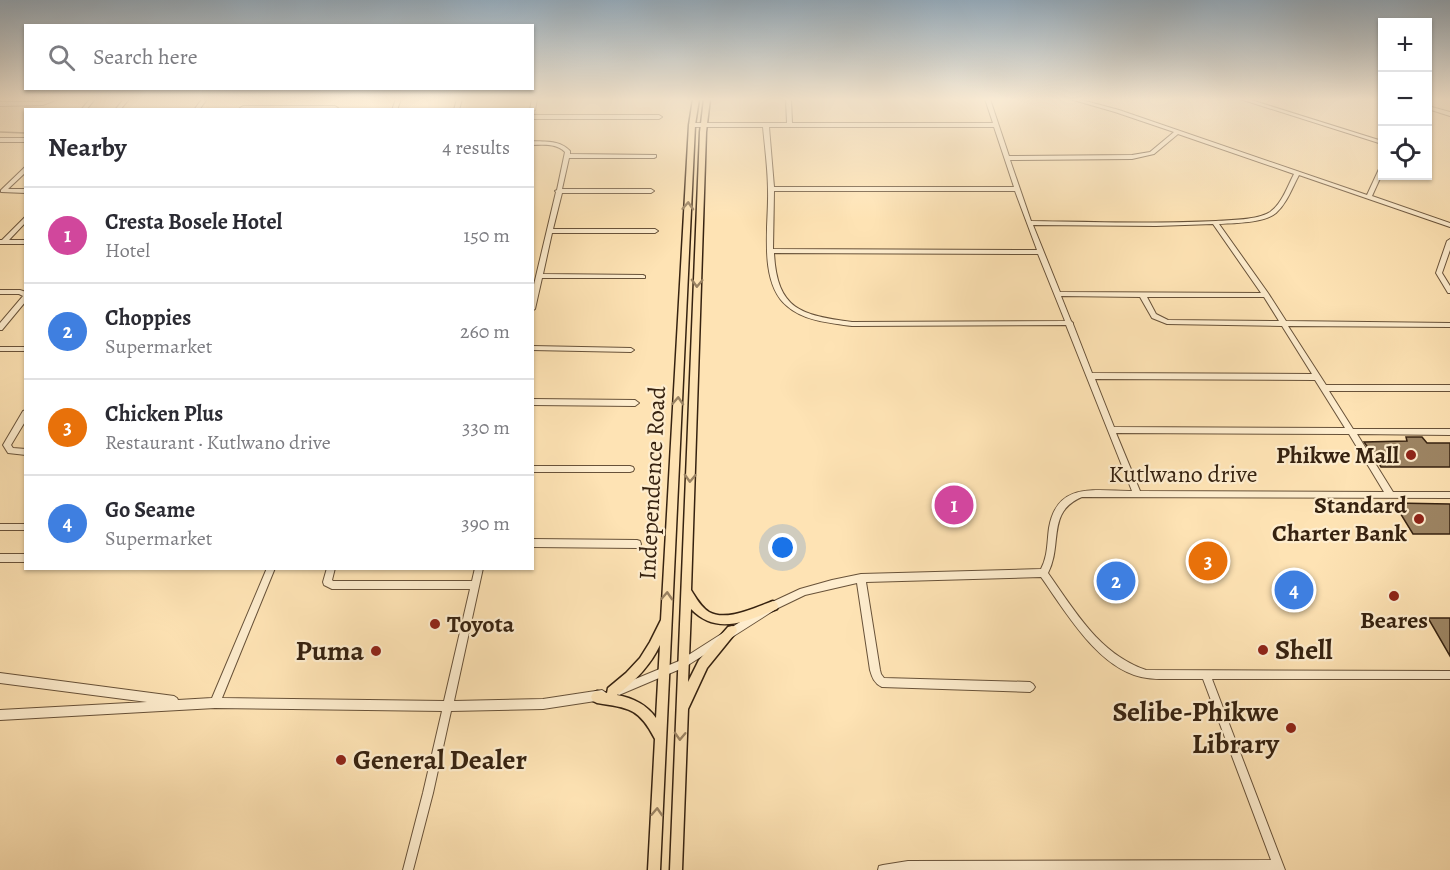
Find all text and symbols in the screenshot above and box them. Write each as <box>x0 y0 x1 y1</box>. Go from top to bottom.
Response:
map controls <box>1378 18 1432 180</box>
button: + <box>1378 18 1432 72</box>
search box <box>24 24 534 90</box>
icon: search <box>45 41 78 74</box>
text: Search here <box>93 42 198 72</box>
button: − <box>1378 72 1432 126</box>
button: locate <box>1378 126 1432 180</box>
text: Nearby <box>48 130 127 165</box>
text: 4 results <box>442 134 510 161</box>
one-way arrow <box>682 202 695 211</box>
text: Cresta Bosele Hotel <box>105 207 282 237</box>
text: 1 <box>64 222 71 249</box>
text: 150 m <box>463 222 510 249</box>
text: Hotel <box>105 237 150 264</box>
one-way arrow <box>691 279 704 288</box>
text: Choppies <box>105 303 191 333</box>
text: 2 <box>63 318 72 345</box>
text: 260 m <box>460 318 510 345</box>
text: Supermarket <box>105 333 212 360</box>
street label: Independence Road <box>631 385 673 581</box>
one-way arrow <box>671 397 684 406</box>
text: Chicken Plus <box>105 399 223 429</box>
text: 3 <box>63 414 72 441</box>
text: 330 m <box>462 414 510 441</box>
text: Restaurant · Kutlwano drive <box>105 429 331 456</box>
place label: Phikwe Mall <box>1276 439 1400 471</box>
marker: Phikwe Mall <box>1404 448 1418 462</box>
street label: Kutlwano drive <box>1109 458 1257 490</box>
one-way arrow <box>683 474 696 483</box>
pin: 1 <box>934 482 974 528</box>
place label: Standard Charter Bank <box>1272 489 1408 549</box>
text: Go Seame <box>105 495 195 525</box>
text: 4 <box>63 510 72 537</box>
text: 390 m <box>461 510 510 537</box>
marker: Standard Charter Bank <box>1412 512 1426 526</box>
text: Supermarket <box>105 525 212 552</box>
your location <box>768 533 797 562</box>
pin: 3 <box>1188 538 1228 584</box>
pin: 2 <box>1096 558 1136 604</box>
pin: 4 <box>1274 568 1314 612</box>
marker: Beares <box>1387 589 1401 603</box>
one-way arrow <box>661 591 674 600</box>
place label: Beares <box>1360 604 1428 636</box>
place label: Toyota <box>447 608 515 640</box>
marker: Toyota <box>428 617 442 631</box>
place label: Shell <box>1275 631 1333 669</box>
place label: Puma <box>296 632 364 670</box>
marker: Shell <box>1256 643 1270 657</box>
marker: Puma <box>369 644 383 658</box>
place label: Selibe-Phikwe Library <box>1112 693 1280 763</box>
marker: Selibe-Phikwe Library <box>1284 721 1298 735</box>
one-way arrow <box>674 731 687 740</box>
place label: General Dealer <box>353 741 528 779</box>
marker: General Dealer <box>334 753 348 767</box>
one-way arrow <box>651 807 664 816</box>

